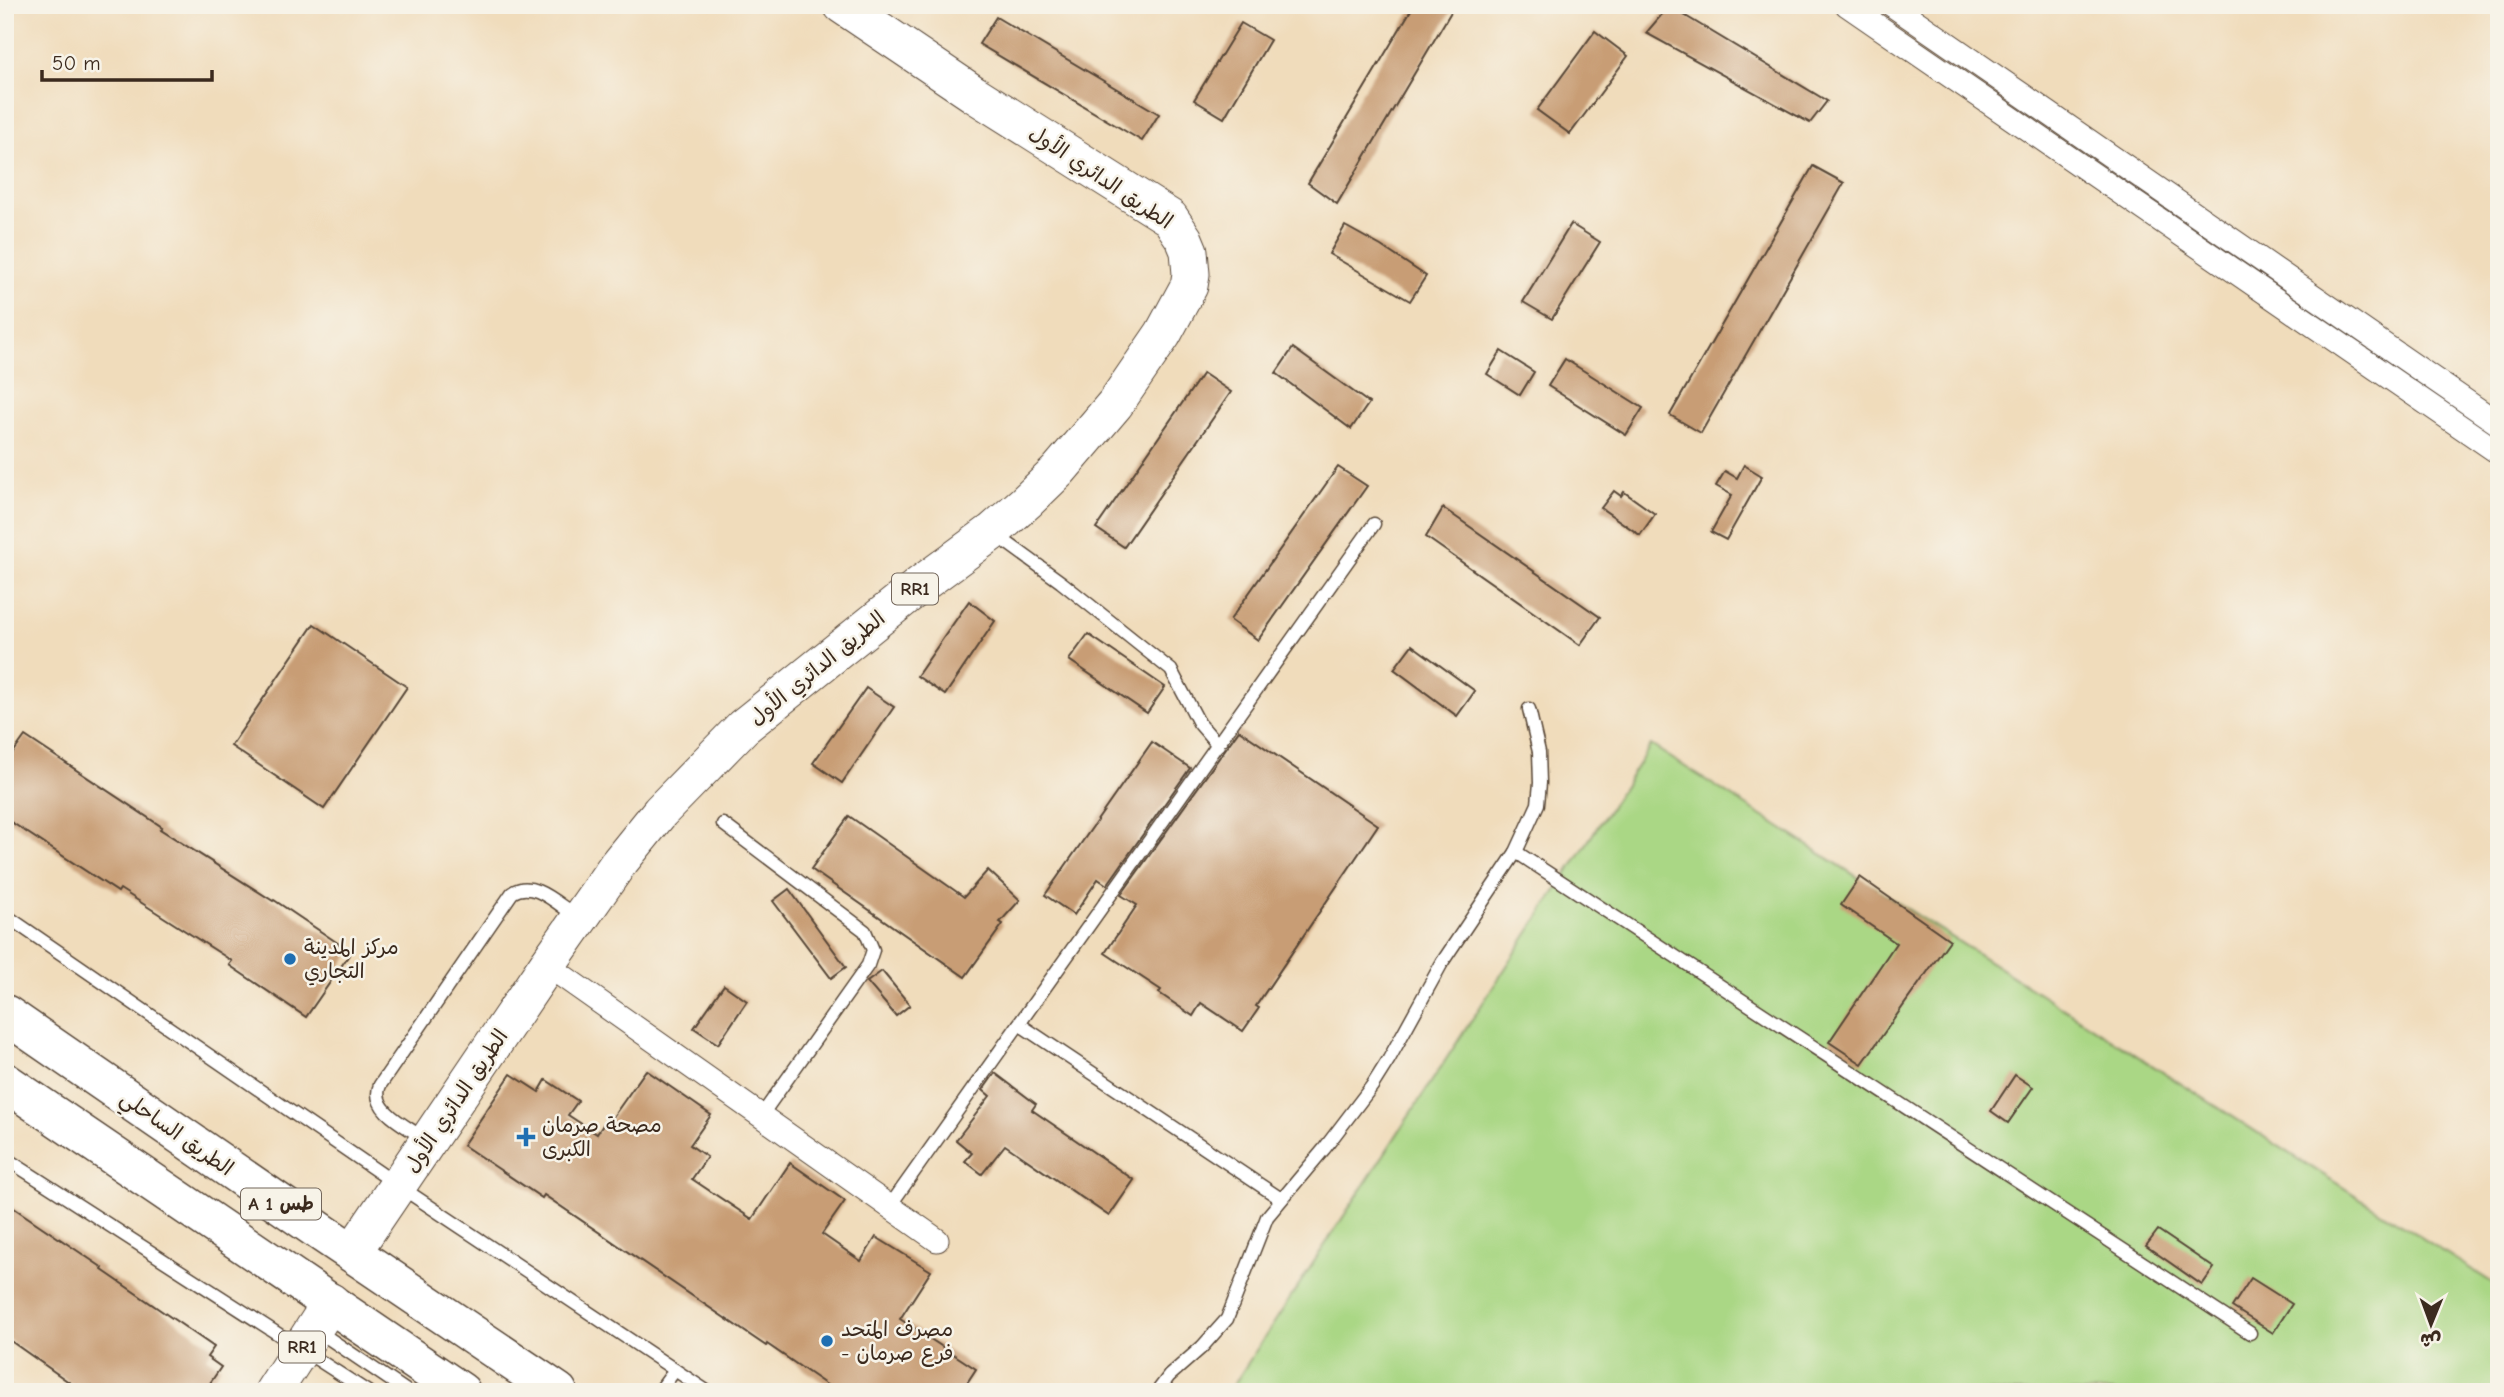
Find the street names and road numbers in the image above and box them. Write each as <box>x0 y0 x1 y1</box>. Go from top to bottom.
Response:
street label: الطريق الدائري الأول <box>1023 119 1178 236</box>
road number: RR1 <box>892 574 938 604</box>
street label: الطريق الدائري الأول <box>743 604 892 732</box>
street label: الطريق الدائري الأول <box>398 1024 515 1179</box>
street label: الطريق الساحلي <box>112 1085 238 1186</box>
road number: A 1 طس <box>241 1188 321 1220</box>
road number: RR1 <box>279 1331 325 1362</box>

